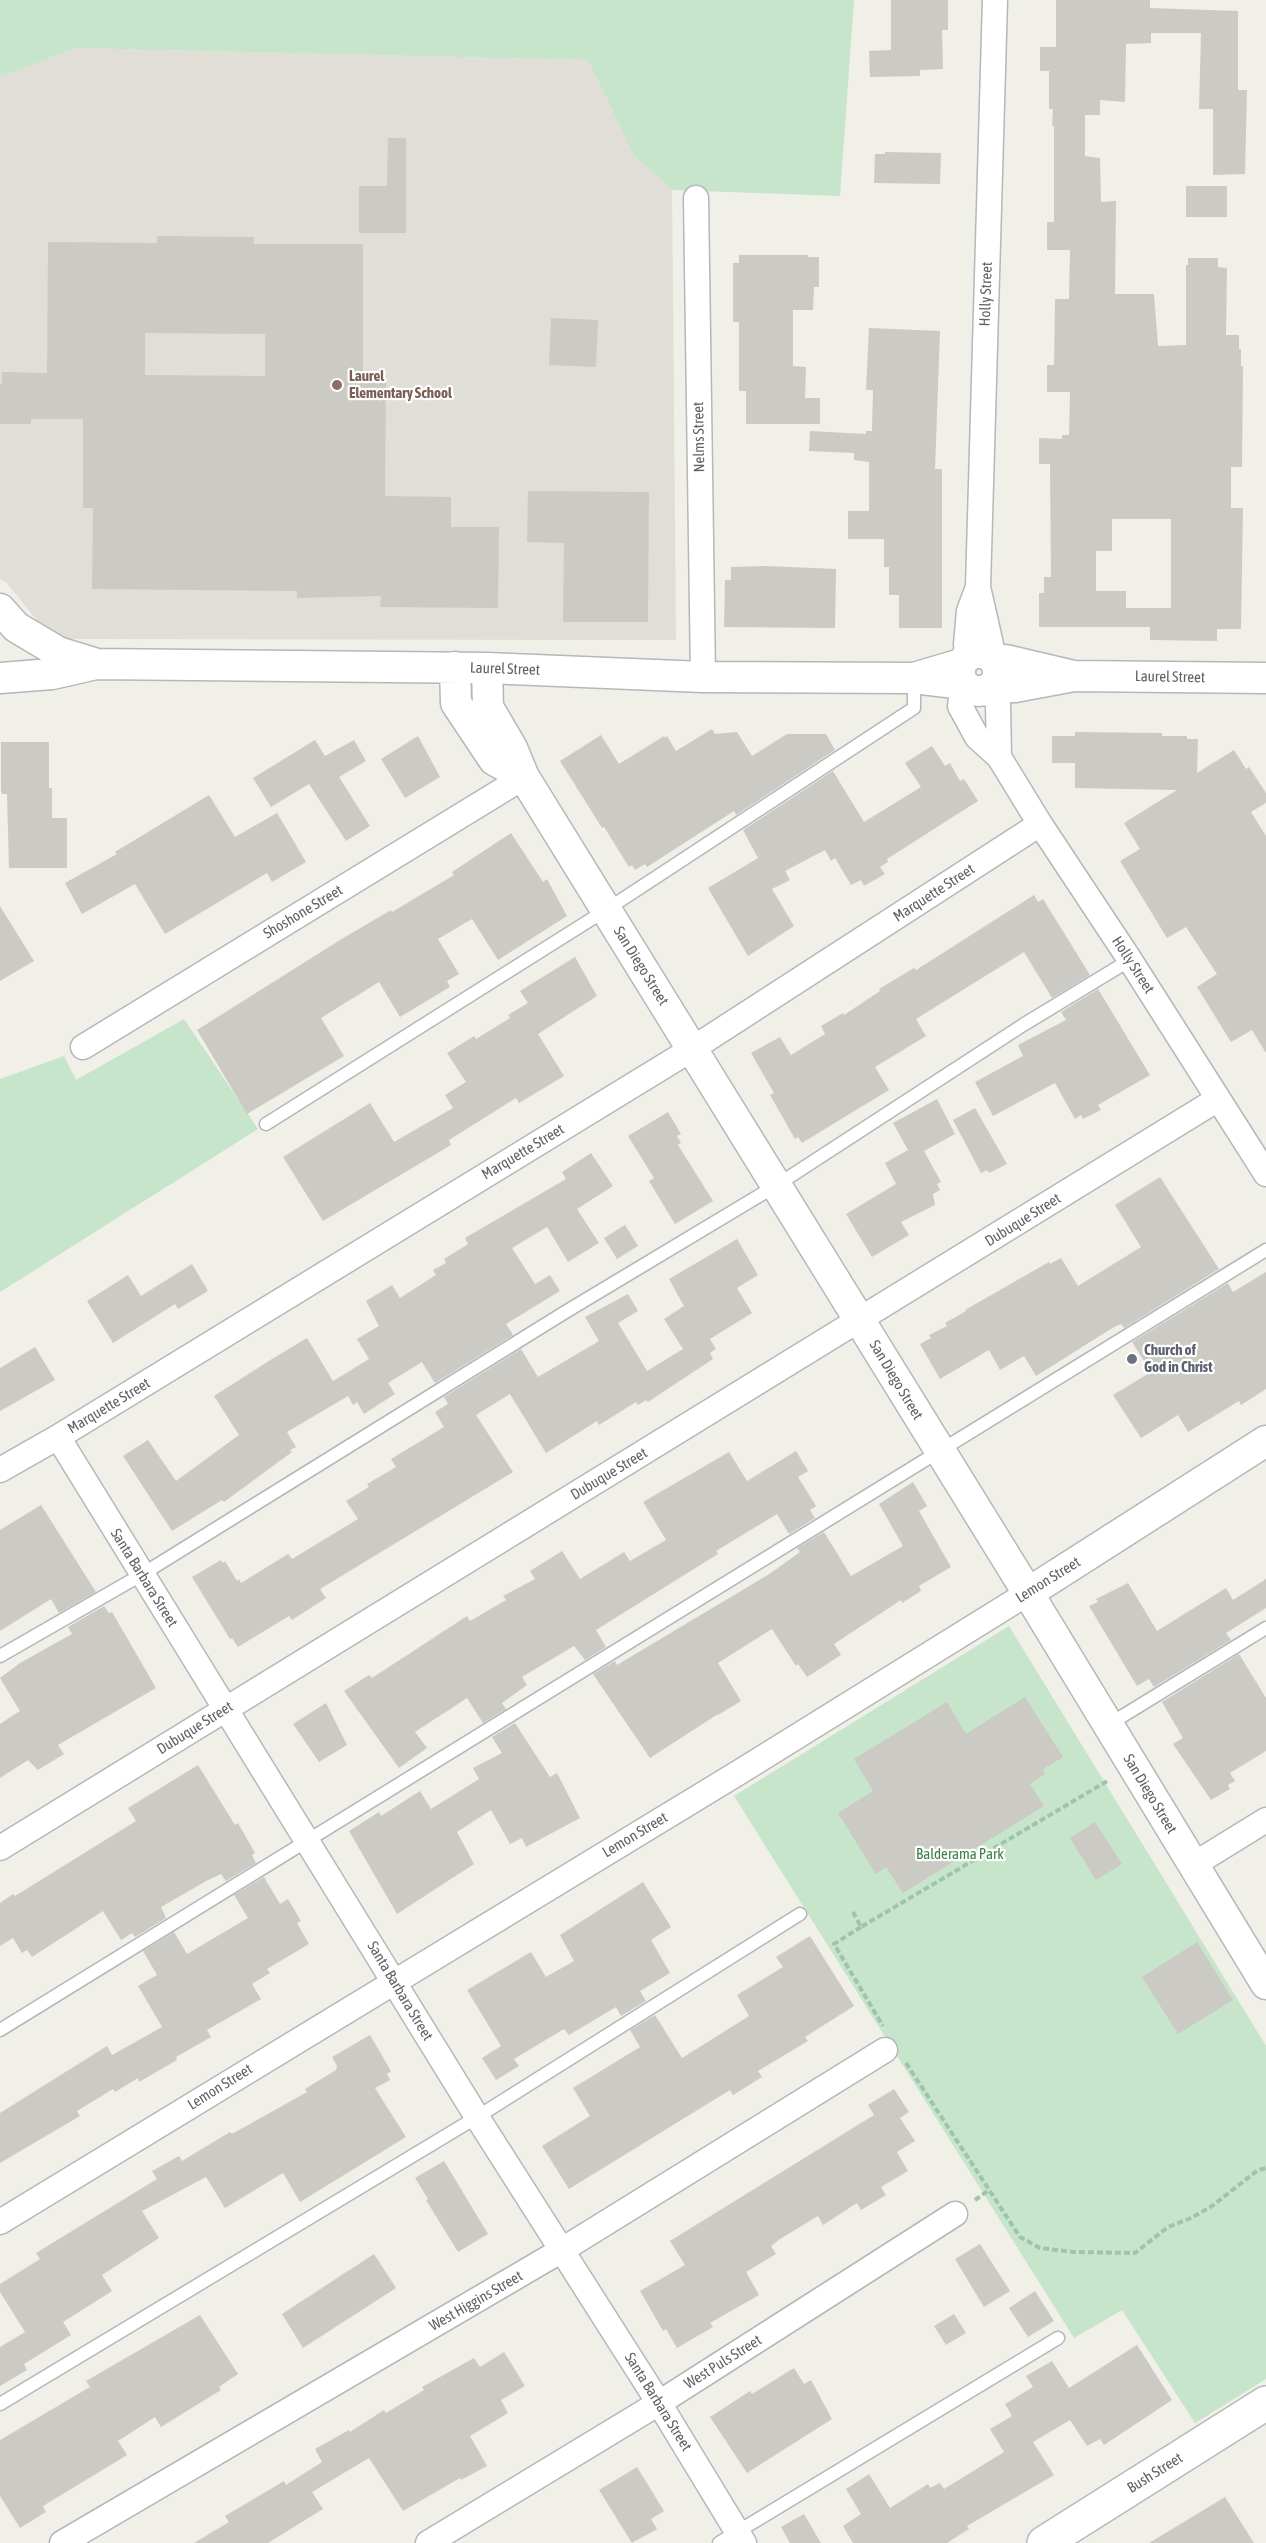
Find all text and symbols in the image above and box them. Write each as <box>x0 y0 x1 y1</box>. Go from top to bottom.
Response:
street label: Holly Street <box>976 261 996 327</box>
place label: Laurel Elementary School <box>349 367 452 402</box>
marker: Laurel Elementary School <box>330 378 344 392</box>
street label: Nelms Street <box>689 402 709 472</box>
street label: Laurel Street <box>470 659 540 679</box>
street label: Laurel Street <box>1135 667 1205 687</box>
street label: Marquette Street <box>890 860 978 926</box>
street label: Shoshone Street <box>260 881 346 943</box>
street label: San Diego Street <box>610 923 672 1009</box>
street label: Holly Street <box>1108 933 1158 997</box>
street label: Marquette Street <box>479 1120 567 1184</box>
street label: Dubuque Street <box>982 1190 1064 1250</box>
street label: San Diego Street <box>865 1337 927 1423</box>
place label: Church of God in Christ <box>1144 1341 1212 1376</box>
marker: Church of God in Christ <box>1125 1352 1139 1366</box>
street label: Marquette Street <box>65 1374 153 1438</box>
street label: Dubuque Street <box>567 1444 651 1504</box>
street label: Santa Barbara Street <box>107 1526 181 1630</box>
street label: Lemon Street <box>1012 1553 1084 1607</box>
street label: Dubuque Street <box>154 1698 236 1758</box>
street label: San Diego Street <box>1119 1751 1181 1837</box>
street label: Lemon Street <box>599 1809 671 1861</box>
park label: Balderama Park <box>916 1845 1004 1863</box>
street label: Santa Barbara Street <box>363 1938 437 2044</box>
street label: Lemon Street <box>184 2060 256 2114</box>
street label: West Higgins Street <box>426 2267 526 2335</box>
street label: West Puls Street <box>681 2331 765 2393</box>
street label: Santa Barbara Street <box>621 2350 695 2454</box>
street label: Bush Street <box>1124 2449 1186 2497</box>

